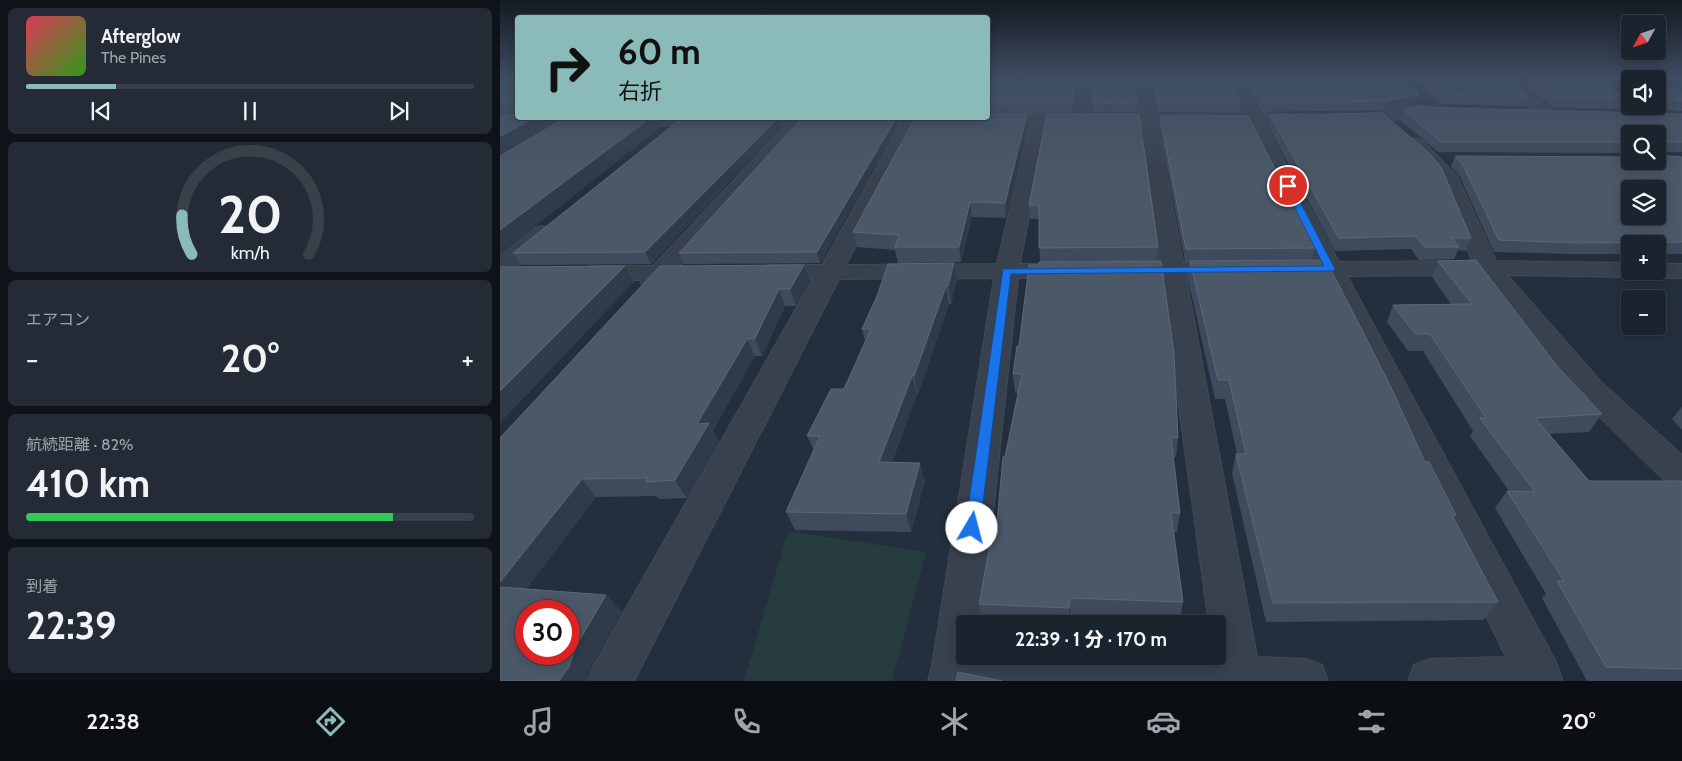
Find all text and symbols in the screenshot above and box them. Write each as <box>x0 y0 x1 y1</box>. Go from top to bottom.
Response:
north arrow <box>1621 15 1666 60</box>
map controls <box>1621 15 1666 335</box>
text: Afterglow <box>101 25 181 48</box>
text: 60 m <box>618 30 701 73</box>
icon: right <box>535 35 600 100</box>
text: The Pines <box>101 48 166 67</box>
button: sound <box>1621 70 1666 115</box>
text: 右折 <box>618 78 662 105</box>
icon: previous <box>87 97 115 125</box>
icon: pause <box>236 97 264 125</box>
icon: next <box>385 97 413 125</box>
button: search <box>1621 125 1666 170</box>
pin <box>1267 165 1309 207</box>
icon: arrive <box>1274 172 1302 200</box>
button: layers <box>1621 180 1666 225</box>
text: 20 <box>218 183 282 246</box>
button: + <box>1621 235 1666 280</box>
text: km/h <box>230 242 270 263</box>
button: − <box>1621 290 1666 335</box>
text: エアコン <box>26 310 90 329</box>
text: 20° <box>221 335 279 382</box>
text: − <box>26 342 38 376</box>
text: + <box>462 342 474 376</box>
text: 航続距離 · 82% <box>26 435 133 454</box>
text: 410 km <box>26 460 150 507</box>
position arrow <box>945 501 997 553</box>
text: 到着 <box>26 577 58 596</box>
speed limit sign: 30 <box>515 600 580 665</box>
text: 22:39 <box>26 602 116 649</box>
text: 22:39 · 1 分 · 170 m <box>1015 628 1167 651</box>
icon: directions <box>313 704 348 739</box>
icon: music <box>521 704 556 739</box>
icon: phone <box>729 704 764 739</box>
icon: climate <box>937 704 972 739</box>
icon: car <box>1146 704 1181 739</box>
icon: filters <box>1354 704 1389 739</box>
text: 22:38 <box>87 708 140 735</box>
text: 20° <box>1562 708 1595 735</box>

